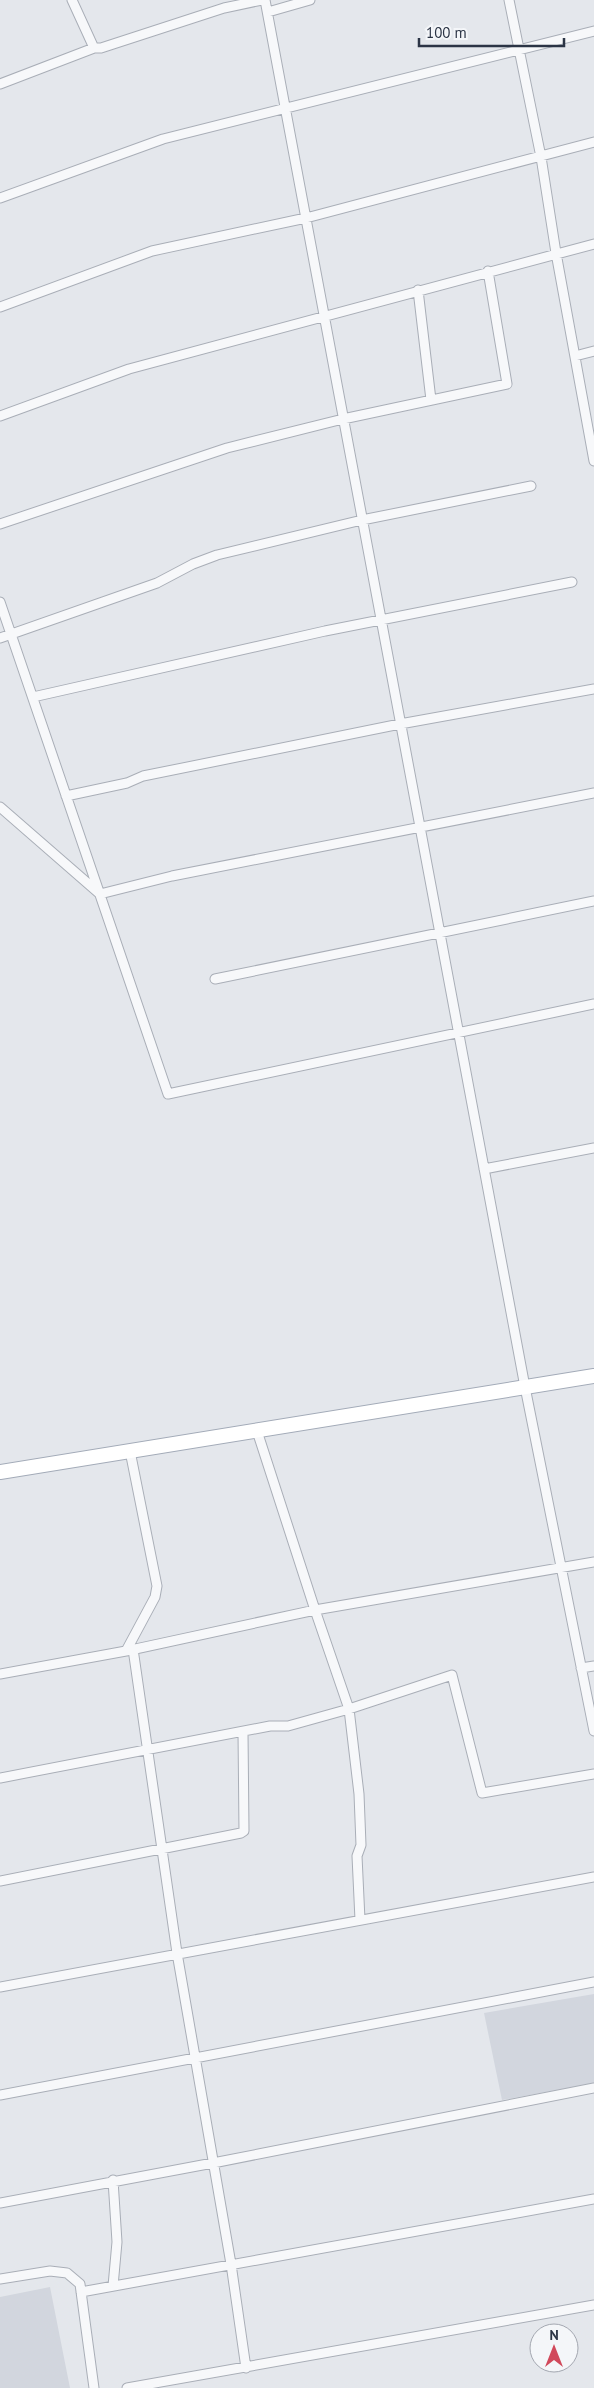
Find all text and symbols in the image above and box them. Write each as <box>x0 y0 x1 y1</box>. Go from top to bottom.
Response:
scale bar <box>419 15 564 47</box>
text: 100 m <box>426 23 467 42</box>
north arrow <box>529 2323 579 2373</box>
text: N <box>549 2326 559 2344</box>

